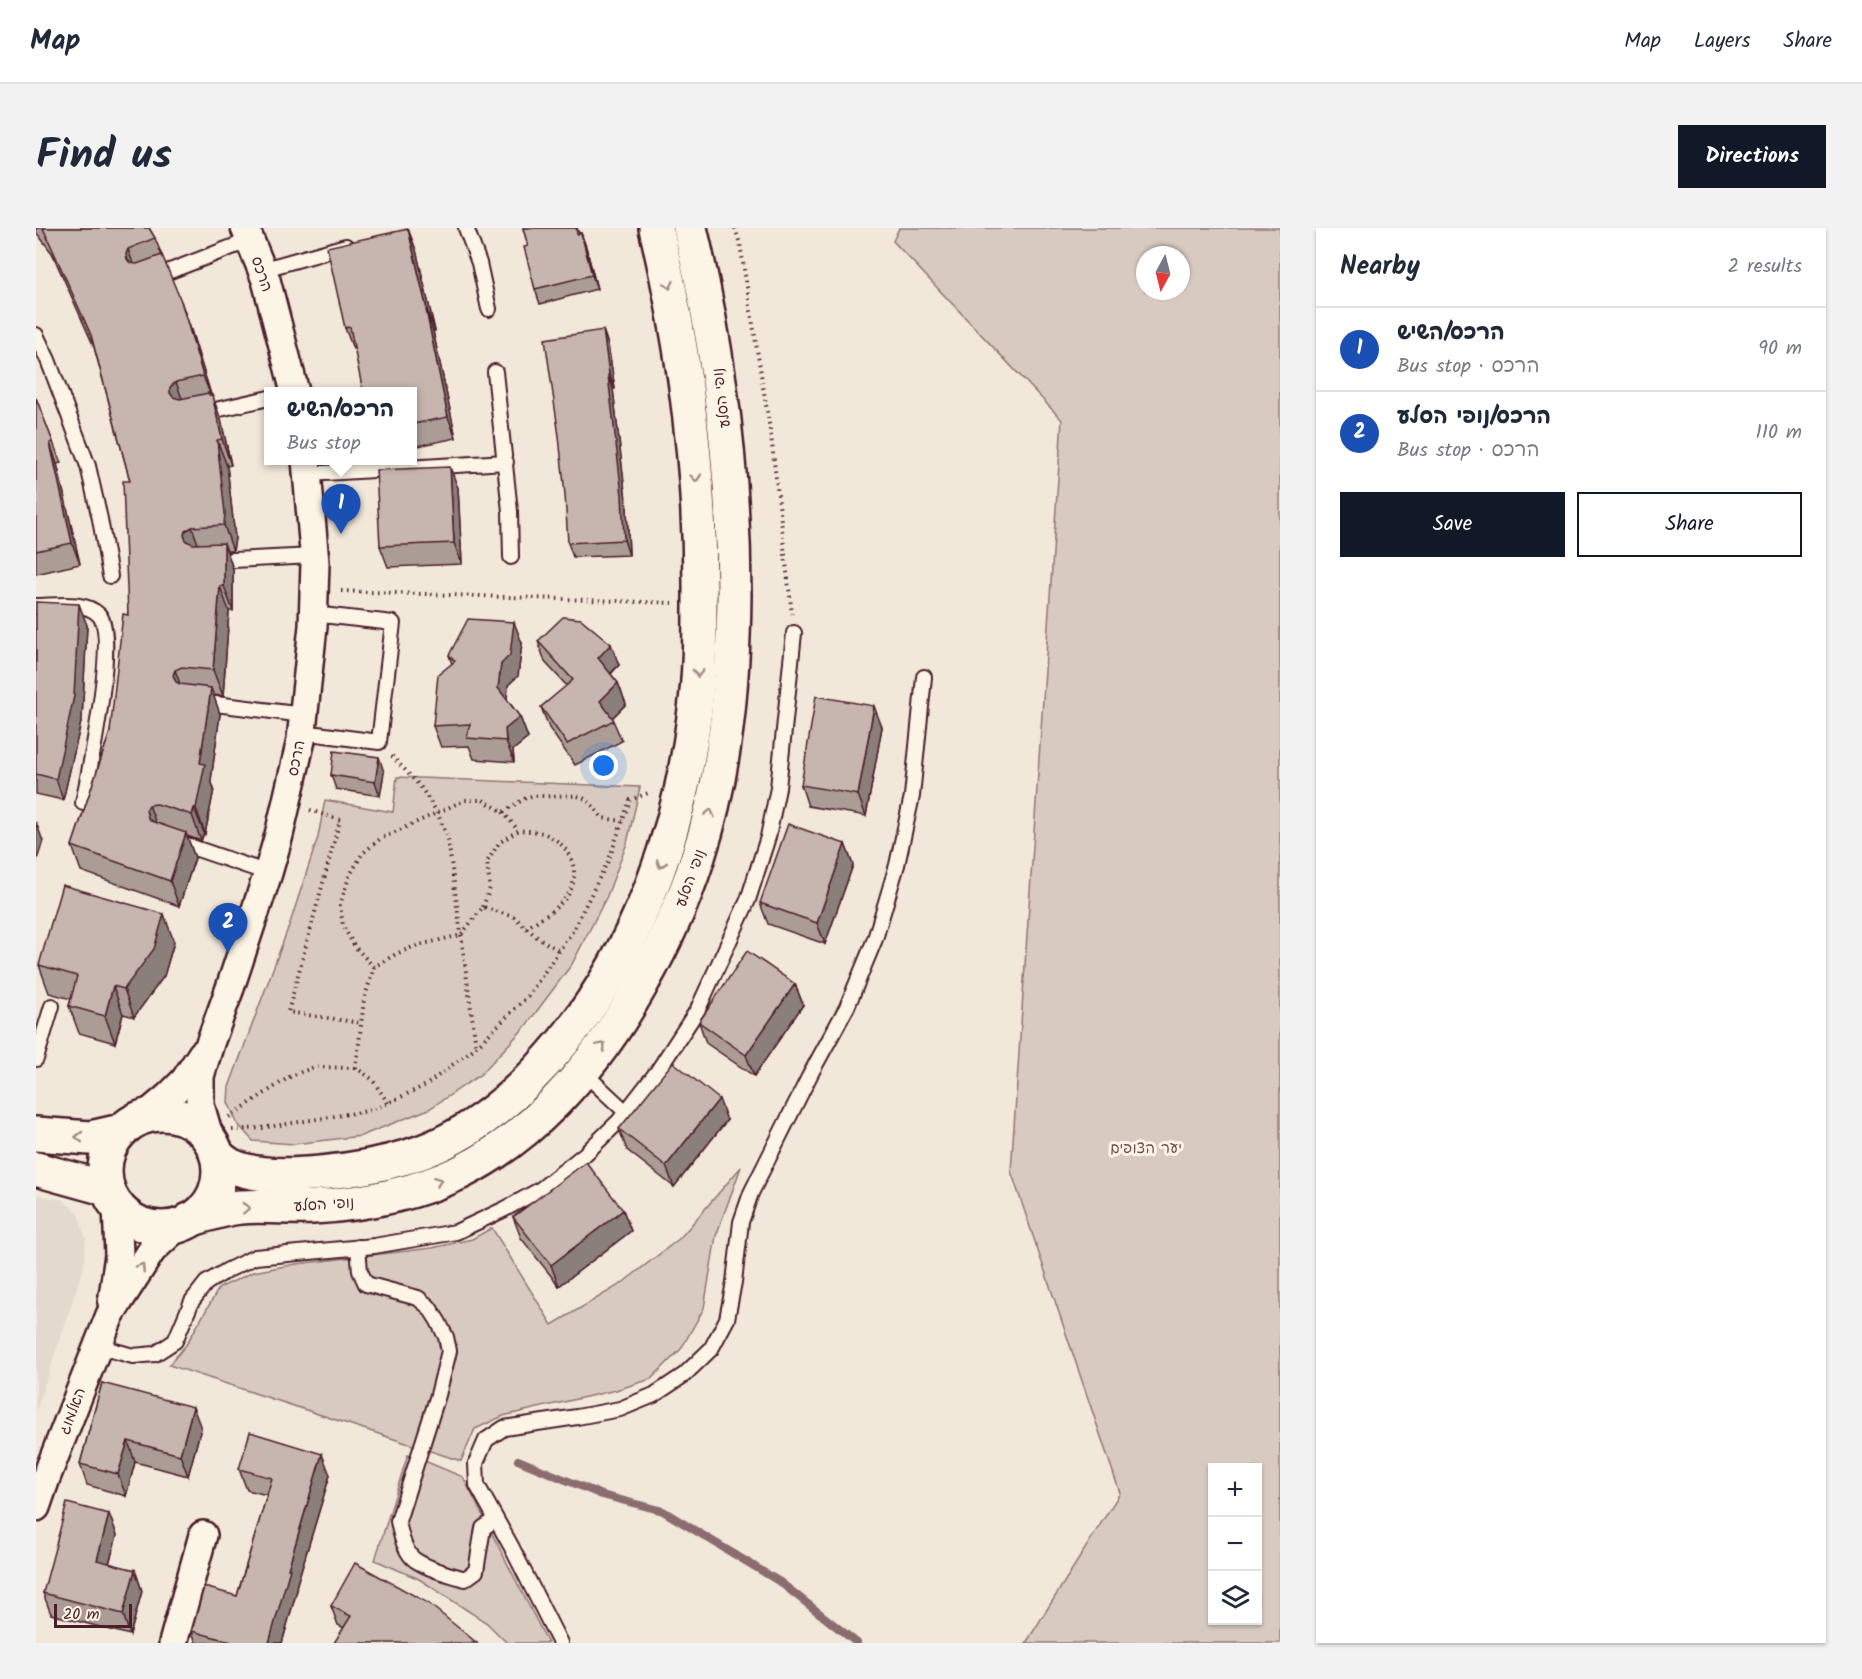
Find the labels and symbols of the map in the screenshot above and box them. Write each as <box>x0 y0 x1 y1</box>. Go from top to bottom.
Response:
north arrow <box>1136 246 1190 300</box>
street label: הרכס <box>244 253 278 295</box>
one-way arrow <box>662 280 675 290</box>
street label: נופי הסלע <box>706 366 738 429</box>
one-way arrow <box>689 473 702 483</box>
pin: 1 <box>322 484 360 534</box>
one-way arrow <box>692 668 705 677</box>
street label: הרכס <box>281 738 312 778</box>
your location <box>589 751 618 780</box>
one-way arrow <box>702 809 715 819</box>
street label: נופי הסלע <box>669 846 713 911</box>
one-way arrow <box>655 858 668 868</box>
pin: 2 <box>208 904 248 953</box>
one-way arrow <box>595 1042 606 1053</box>
one-way arrow <box>74 1131 83 1144</box>
park label: יער הצופים <box>1110 1137 1182 1161</box>
one-way arrow <box>432 1176 443 1189</box>
street label: נופי הסלע <box>293 1191 355 1219</box>
one-way arrow <box>242 1201 251 1214</box>
one-way arrow <box>134 1262 145 1273</box>
street label: האלמוג <box>53 1384 93 1438</box>
scale bar <box>54 1601 132 1628</box>

